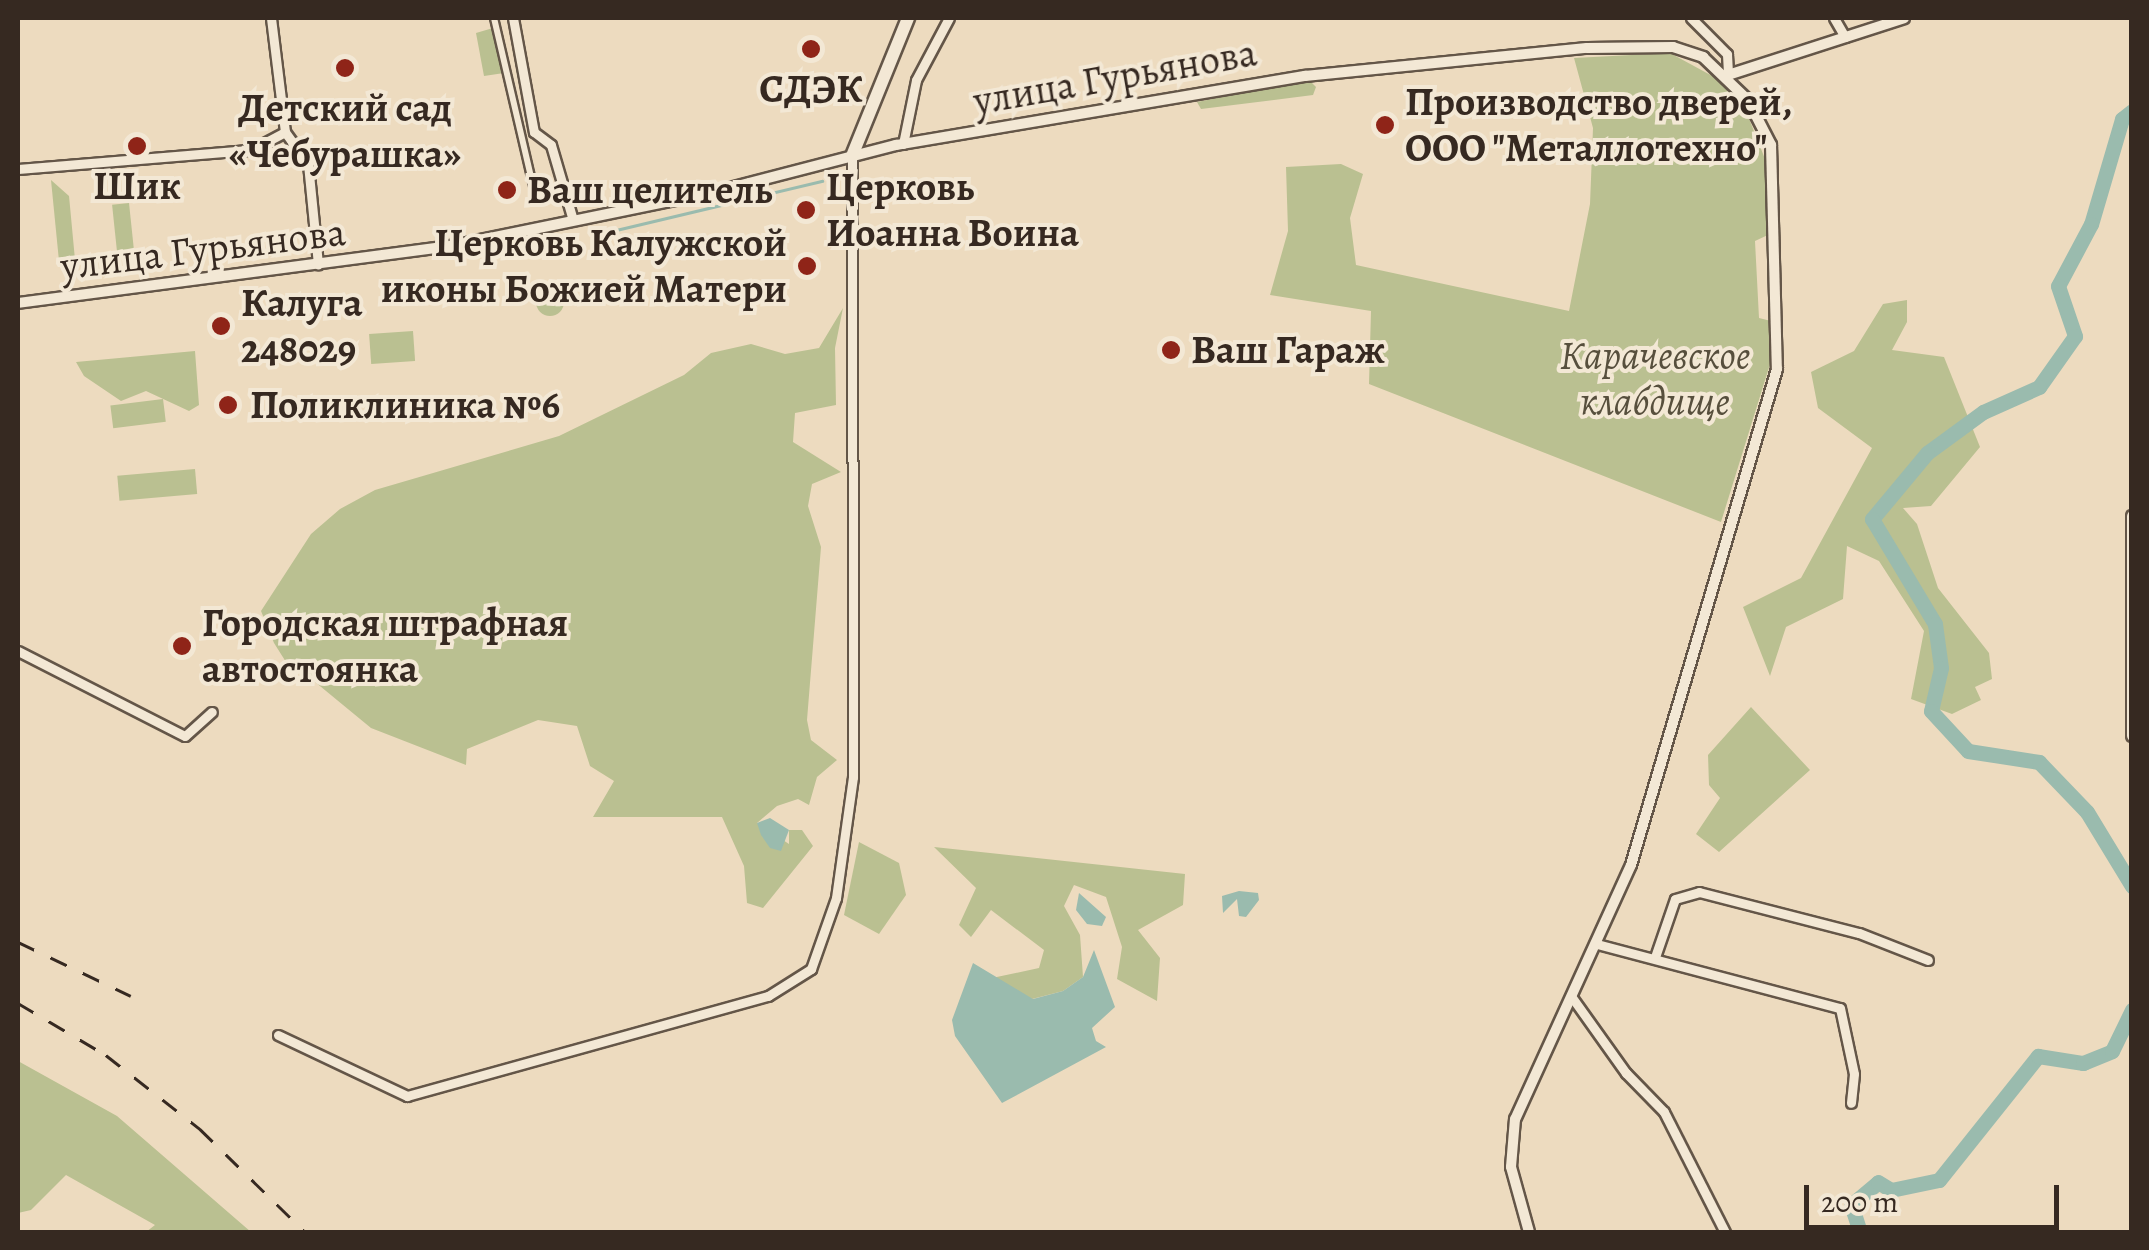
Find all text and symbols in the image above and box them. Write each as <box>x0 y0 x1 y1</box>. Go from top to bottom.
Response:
street label: улица Гурьянова <box>970 28 1260 126</box>
marker: СДЭК <box>800 38 822 60</box>
marker: Детский сад «Чебурашка» <box>334 57 356 79</box>
place label: СДЭК <box>759 65 863 113</box>
place label: Производство дверей, ООО "Металлотехно" <box>1405 78 1793 172</box>
place label: Детский сад «Чебурашка» <box>229 84 461 178</box>
marker: Производство дверей, ООО "Металлотехно" <box>1374 114 1396 136</box>
marker: Шик <box>126 135 148 157</box>
place label: Шик <box>93 162 181 210</box>
place label: Церковь Иоанна Воина <box>826 163 1079 257</box>
place label: Ваш целитель <box>527 166 772 214</box>
marker: Ваш целитель <box>496 179 518 201</box>
marker: Церковь Иоанна Воина <box>795 199 817 221</box>
street label: улица Гурьянова <box>58 208 348 290</box>
place label: Церковь Калужской иконы Божией Матери <box>381 219 787 313</box>
marker: Церковь Калужской иконы Божией Матери <box>796 255 818 277</box>
place label: Калуга 248029 <box>241 279 362 373</box>
marker: Калуга 248029 <box>210 315 232 337</box>
place label: Ваш Гараж <box>1191 326 1385 374</box>
park label: Карачевское клабдище <box>1560 332 1750 426</box>
marker: Ваш Гараж <box>1160 339 1182 361</box>
place label: Поликлиника №6 <box>250 381 560 429</box>
marker: Поликлиника №6 <box>215 392 241 418</box>
place label: Городская штрафная автостоянка <box>202 599 568 693</box>
marker: Городская штрафная автостоянка <box>171 635 193 657</box>
scale bar <box>1809 1165 2064 1227</box>
text: 200 m <box>1821 1182 1898 1222</box>

